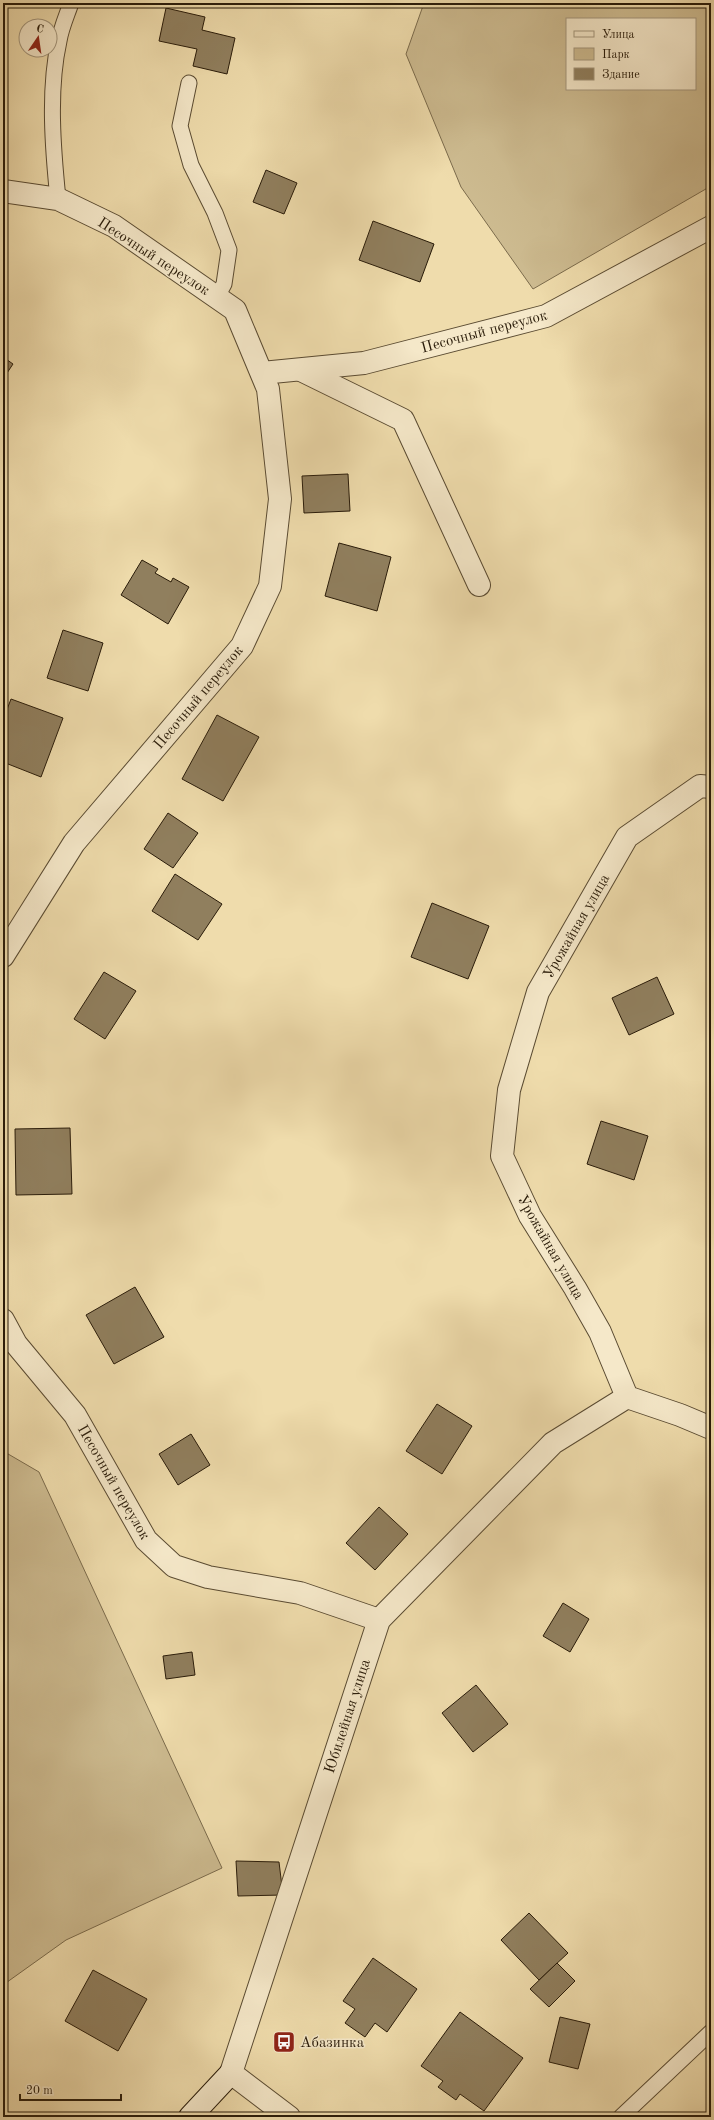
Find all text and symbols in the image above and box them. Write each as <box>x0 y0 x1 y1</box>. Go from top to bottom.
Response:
north arrow <box>18 18 58 58</box>
legend <box>566 18 696 90</box>
text: С <box>35 24 45 36</box>
text: Улица <box>602 29 635 41</box>
text: Парк <box>602 49 630 61</box>
text: Здание <box>602 69 640 81</box>
street label: Песочный переулок <box>95 216 212 299</box>
street label: Песочный переулок <box>420 308 550 357</box>
street label: Песочный переулок <box>152 643 247 753</box>
street label: Урожайная улица <box>541 872 614 981</box>
street label: Урожайная улица <box>514 1193 586 1303</box>
street label: Песочный переулок <box>74 1423 152 1543</box>
street label: Юбилейная улица <box>323 1657 374 1775</box>
bus stop icon: Абазинка <box>271 2029 297 2055</box>
place label: Абазинка <box>300 2036 365 2051</box>
scale bar <box>20 2076 121 2102</box>
text: 20 m <box>26 2085 53 2097</box>

